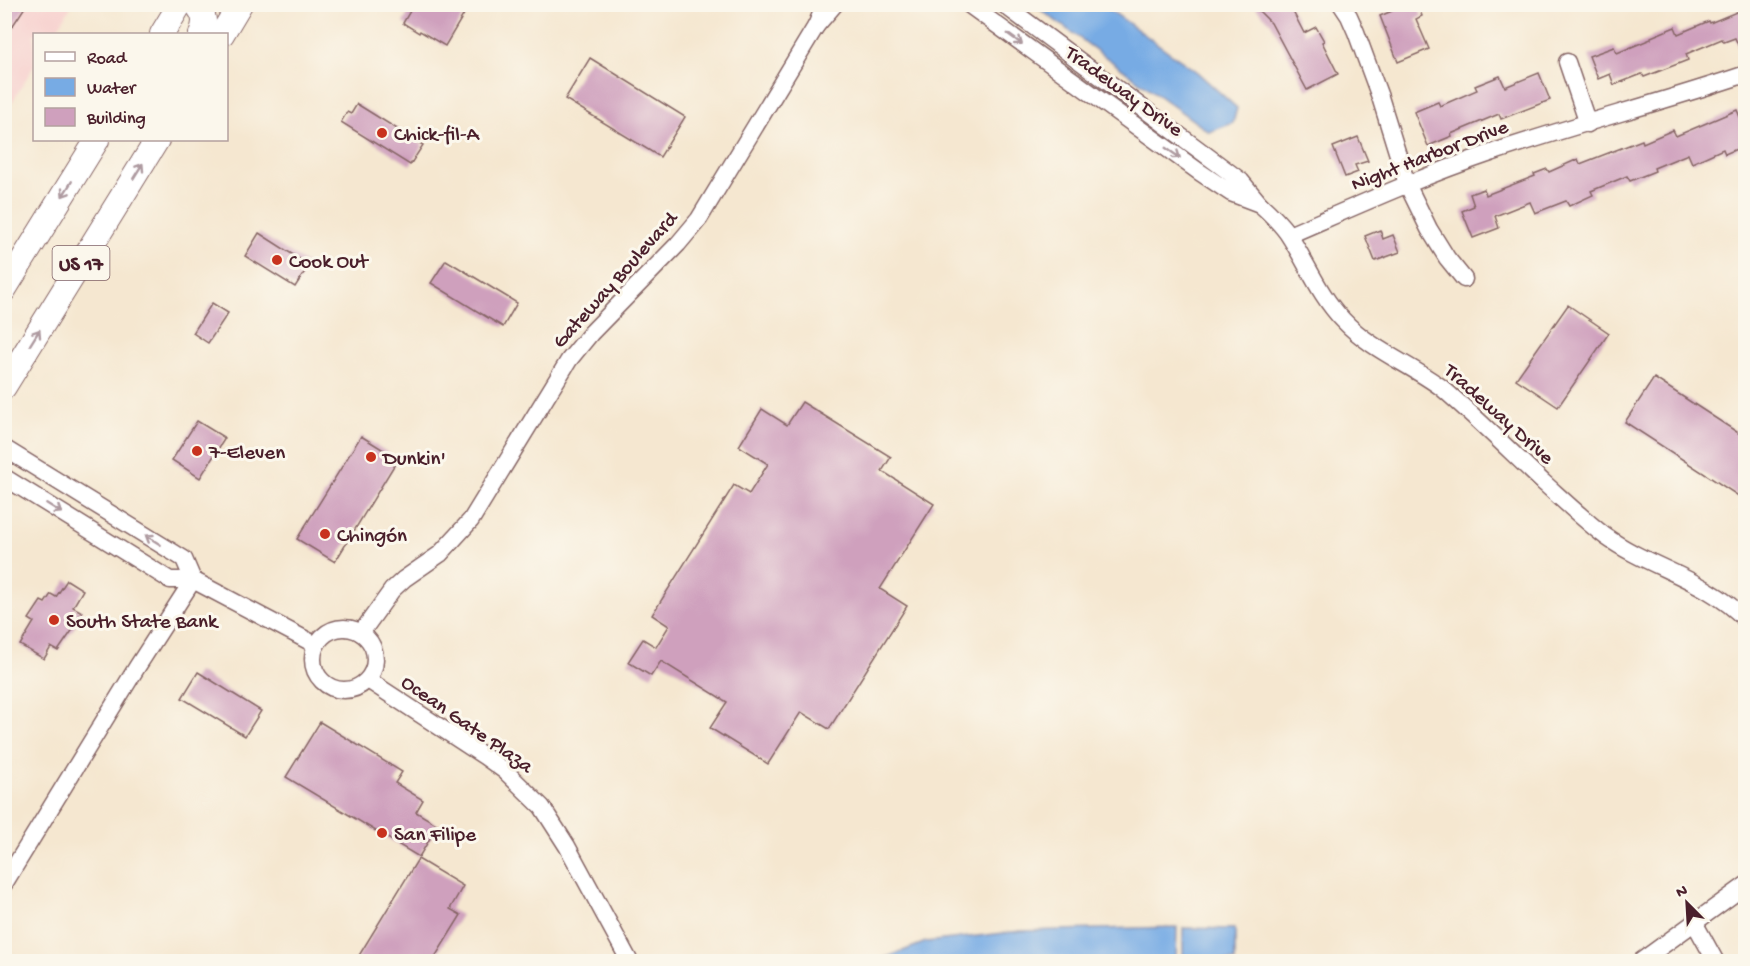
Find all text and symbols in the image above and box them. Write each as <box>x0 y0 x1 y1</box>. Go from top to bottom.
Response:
legend <box>33 33 228 141</box>
one-way arrow <box>1007 33 1023 45</box>
street label: Tradeway Drive <box>1058 41 1188 145</box>
text: Road <box>87 49 128 70</box>
text: Water <box>87 79 137 100</box>
text: Building <box>86 109 146 130</box>
street label: Night Harbor Drive <box>1348 115 1513 199</box>
place label: Chick-fil-A <box>394 124 481 149</box>
marker: Chick-fil-A <box>375 126 389 140</box>
one-way arrow <box>1165 147 1181 159</box>
one-way arrow <box>132 163 144 180</box>
one-way arrow <box>60 180 72 197</box>
street label: Gateway Boulevard <box>549 207 686 355</box>
road number: US 17 <box>52 246 110 280</box>
place label: Cook Out <box>289 251 370 276</box>
marker: Cook Out <box>270 253 284 267</box>
one-way arrow <box>30 329 42 346</box>
street label: Tradeway Drive <box>1437 359 1559 472</box>
place label: 7-Eleven <box>208 442 285 467</box>
marker: 7-Eleven <box>190 444 204 458</box>
place label: Dunkin' <box>381 448 446 473</box>
marker: Dunkin' <box>364 450 378 464</box>
one-way arrow <box>45 503 62 515</box>
place label: Chingón <box>337 525 407 550</box>
marker: Chingón <box>318 527 332 541</box>
one-way arrow <box>145 534 162 546</box>
place label: South State Bank <box>66 611 220 636</box>
marker: South State Bank <box>47 613 61 627</box>
street label: Ocean Gate Plaza <box>395 671 538 781</box>
place label: San Filipe <box>394 824 477 849</box>
marker: San Filipe <box>375 826 389 840</box>
north arrow <box>1657 873 1717 933</box>
text: N <box>1674 881 1691 903</box>

